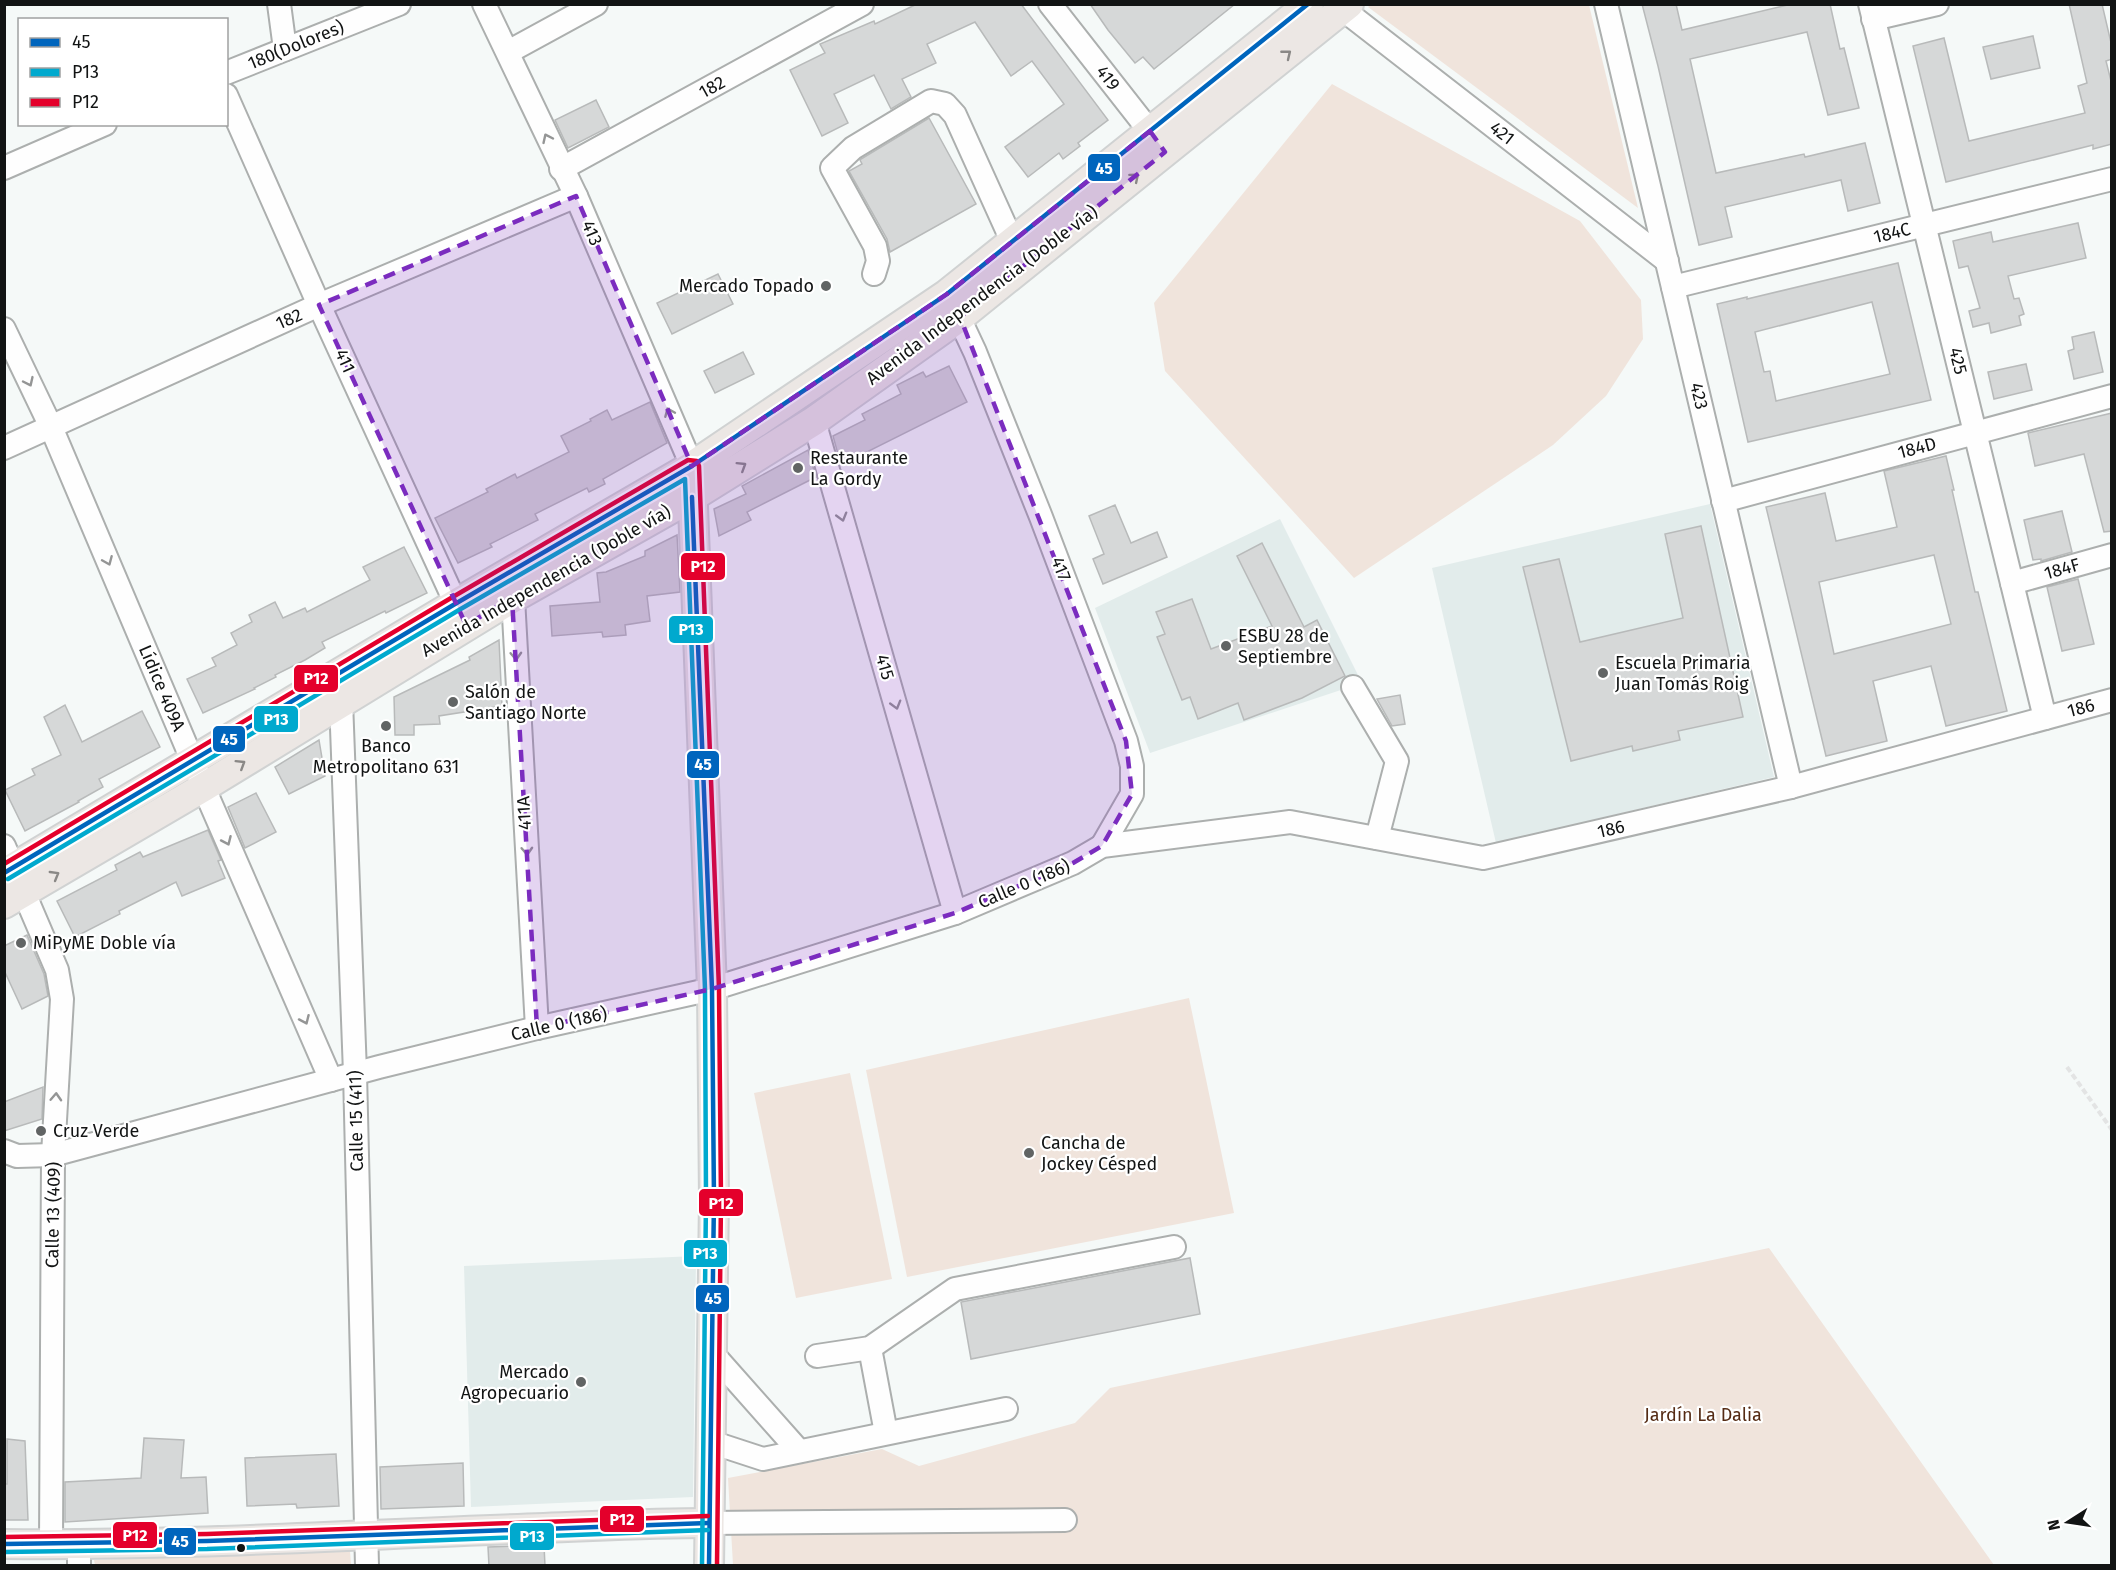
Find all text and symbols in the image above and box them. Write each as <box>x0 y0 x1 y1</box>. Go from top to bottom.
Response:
street label: 180(Dolores) <box>245 16 347 74</box>
legend <box>18 18 228 126</box>
text: 45 <box>72 31 90 53</box>
one-way arrow <box>1280 51 1291 62</box>
text: P13 <box>72 61 99 83</box>
street label: 419 <box>1091 61 1125 95</box>
street label: 182 <box>695 71 729 103</box>
text: P12 <box>72 91 99 113</box>
street label: 421 <box>1485 116 1519 150</box>
one-way arrow <box>543 133 555 144</box>
line badge: 45 <box>1087 153 1121 182</box>
text: 45 <box>1095 159 1113 178</box>
one-way arrow <box>1128 173 1139 184</box>
street label: Avenida Independencia (Doble vía) <box>862 200 1102 389</box>
street label: 413 <box>577 217 607 249</box>
street label: 184C <box>1871 218 1913 248</box>
place label: Mercado Topado <box>679 275 814 297</box>
marker: Mercado Topado <box>819 279 833 293</box>
street label: 182 <box>272 304 306 334</box>
street label: 425 <box>1944 345 1972 377</box>
street label: 411 <box>330 346 360 376</box>
one-way arrow <box>22 376 34 387</box>
street label: 423 <box>1685 380 1713 412</box>
one-way arrow <box>664 408 676 419</box>
street label: 184D <box>1895 432 1939 464</box>
place label: Restaurante La Gordy <box>810 447 908 490</box>
marker: Restaurante La Gordy <box>791 461 805 475</box>
one-way arrow <box>736 462 746 474</box>
street label: Avenida Independencia (Doble vía) <box>417 500 675 662</box>
one-way arrow <box>835 512 848 522</box>
line badge: P12 <box>680 552 726 581</box>
street label: 184F <box>2042 553 2083 585</box>
one-way arrow <box>101 554 113 565</box>
street label: 417 <box>1046 554 1076 584</box>
text: P12 <box>690 557 716 576</box>
line badge: P13 <box>668 615 714 644</box>
text: P13 <box>678 620 704 639</box>
place label: ESBU 28 de Septiembre <box>1238 625 1332 668</box>
marker: ESBU 28 de Septiembre <box>1219 639 1233 653</box>
street label: Lídice 409A <box>134 642 190 735</box>
one-way arrow <box>509 651 522 660</box>
street label: 415 <box>871 652 899 682</box>
place label: Escuela Primaria Juan Tomás Roig <box>1615 652 1751 695</box>
line badge: P12 <box>293 664 339 693</box>
marker: Escuela Primaria Juan Tomás Roig <box>1596 666 1610 680</box>
text: P12 <box>303 669 329 688</box>
place label: Salón de Santiago Norte <box>465 681 586 724</box>
street label: 186 <box>2065 694 2097 722</box>
marker: Salón de Santiago Norte <box>446 695 460 709</box>
one-way arrow <box>889 699 901 710</box>
line badge: P13 <box>253 705 299 733</box>
text: P13 <box>263 710 289 729</box>
marker: Banco Metropolitano 631 <box>379 719 393 733</box>
line badge: 45 <box>212 725 246 753</box>
text: 45 <box>220 730 238 749</box>
place label: Banco Metropolitano 631 <box>313 735 459 778</box>
line badge: 45 <box>686 750 720 779</box>
text: 45 <box>694 755 712 774</box>
one-way arrow <box>234 761 245 772</box>
street label: 411A <box>512 795 536 831</box>
street label: 186 <box>1595 815 1627 843</box>
one-way arrow <box>220 835 232 846</box>
one-way arrow <box>520 846 533 855</box>
street label: Calle 0 (186) <box>975 855 1074 913</box>
one-way arrow <box>49 870 59 882</box>
place label: MiPyME Doble vía <box>33 932 176 954</box>
marker: MiPyME Doble vía <box>14 936 28 950</box>
street label: Calle 0 (186) <box>509 1002 609 1046</box>
one-way arrow <box>298 1013 310 1024</box>
street label: Calle 15 (411) <box>344 1070 368 1172</box>
one-way arrow <box>50 1093 63 1102</box>
place label: Cruz Verde <box>53 1120 139 1142</box>
marker: Cruz Verde <box>34 1124 48 1138</box>
place label: Cancha de Jockey Césped <box>1041 1132 1157 1175</box>
marker: Cancha de Jockey Césped <box>1022 1146 1036 1160</box>
street label: Calle 13 (409) <box>41 1161 65 1268</box>
line badge: P12 <box>698 1188 744 1217</box>
text: P12 <box>708 1194 734 1213</box>
line badge: P13 <box>683 1239 728 1268</box>
text: P13 <box>692 1244 718 1263</box>
line badge: 45 <box>695 1284 730 1313</box>
text: 45 <box>704 1289 722 1308</box>
place label: Mercado Agropecuario <box>461 1361 569 1404</box>
marker: Mercado Agropecuario <box>574 1375 588 1389</box>
park label: Jardín La Dalia <box>1644 1404 1762 1426</box>
north arrow <box>2038 1492 2098 1552</box>
line badge: P12 <box>599 1505 645 1533</box>
text: P12 <box>609 1510 635 1529</box>
text: N <box>2043 1518 2064 1532</box>
line badge: P12 <box>112 1521 158 1549</box>
line badge: P13 <box>509 1522 555 1551</box>
text: P12 <box>122 1526 148 1545</box>
line badge: 45 <box>163 1527 197 1556</box>
text: P13 <box>519 1527 545 1546</box>
text: 45 <box>171 1532 189 1551</box>
unlabelled marker <box>235 1542 247 1554</box>

